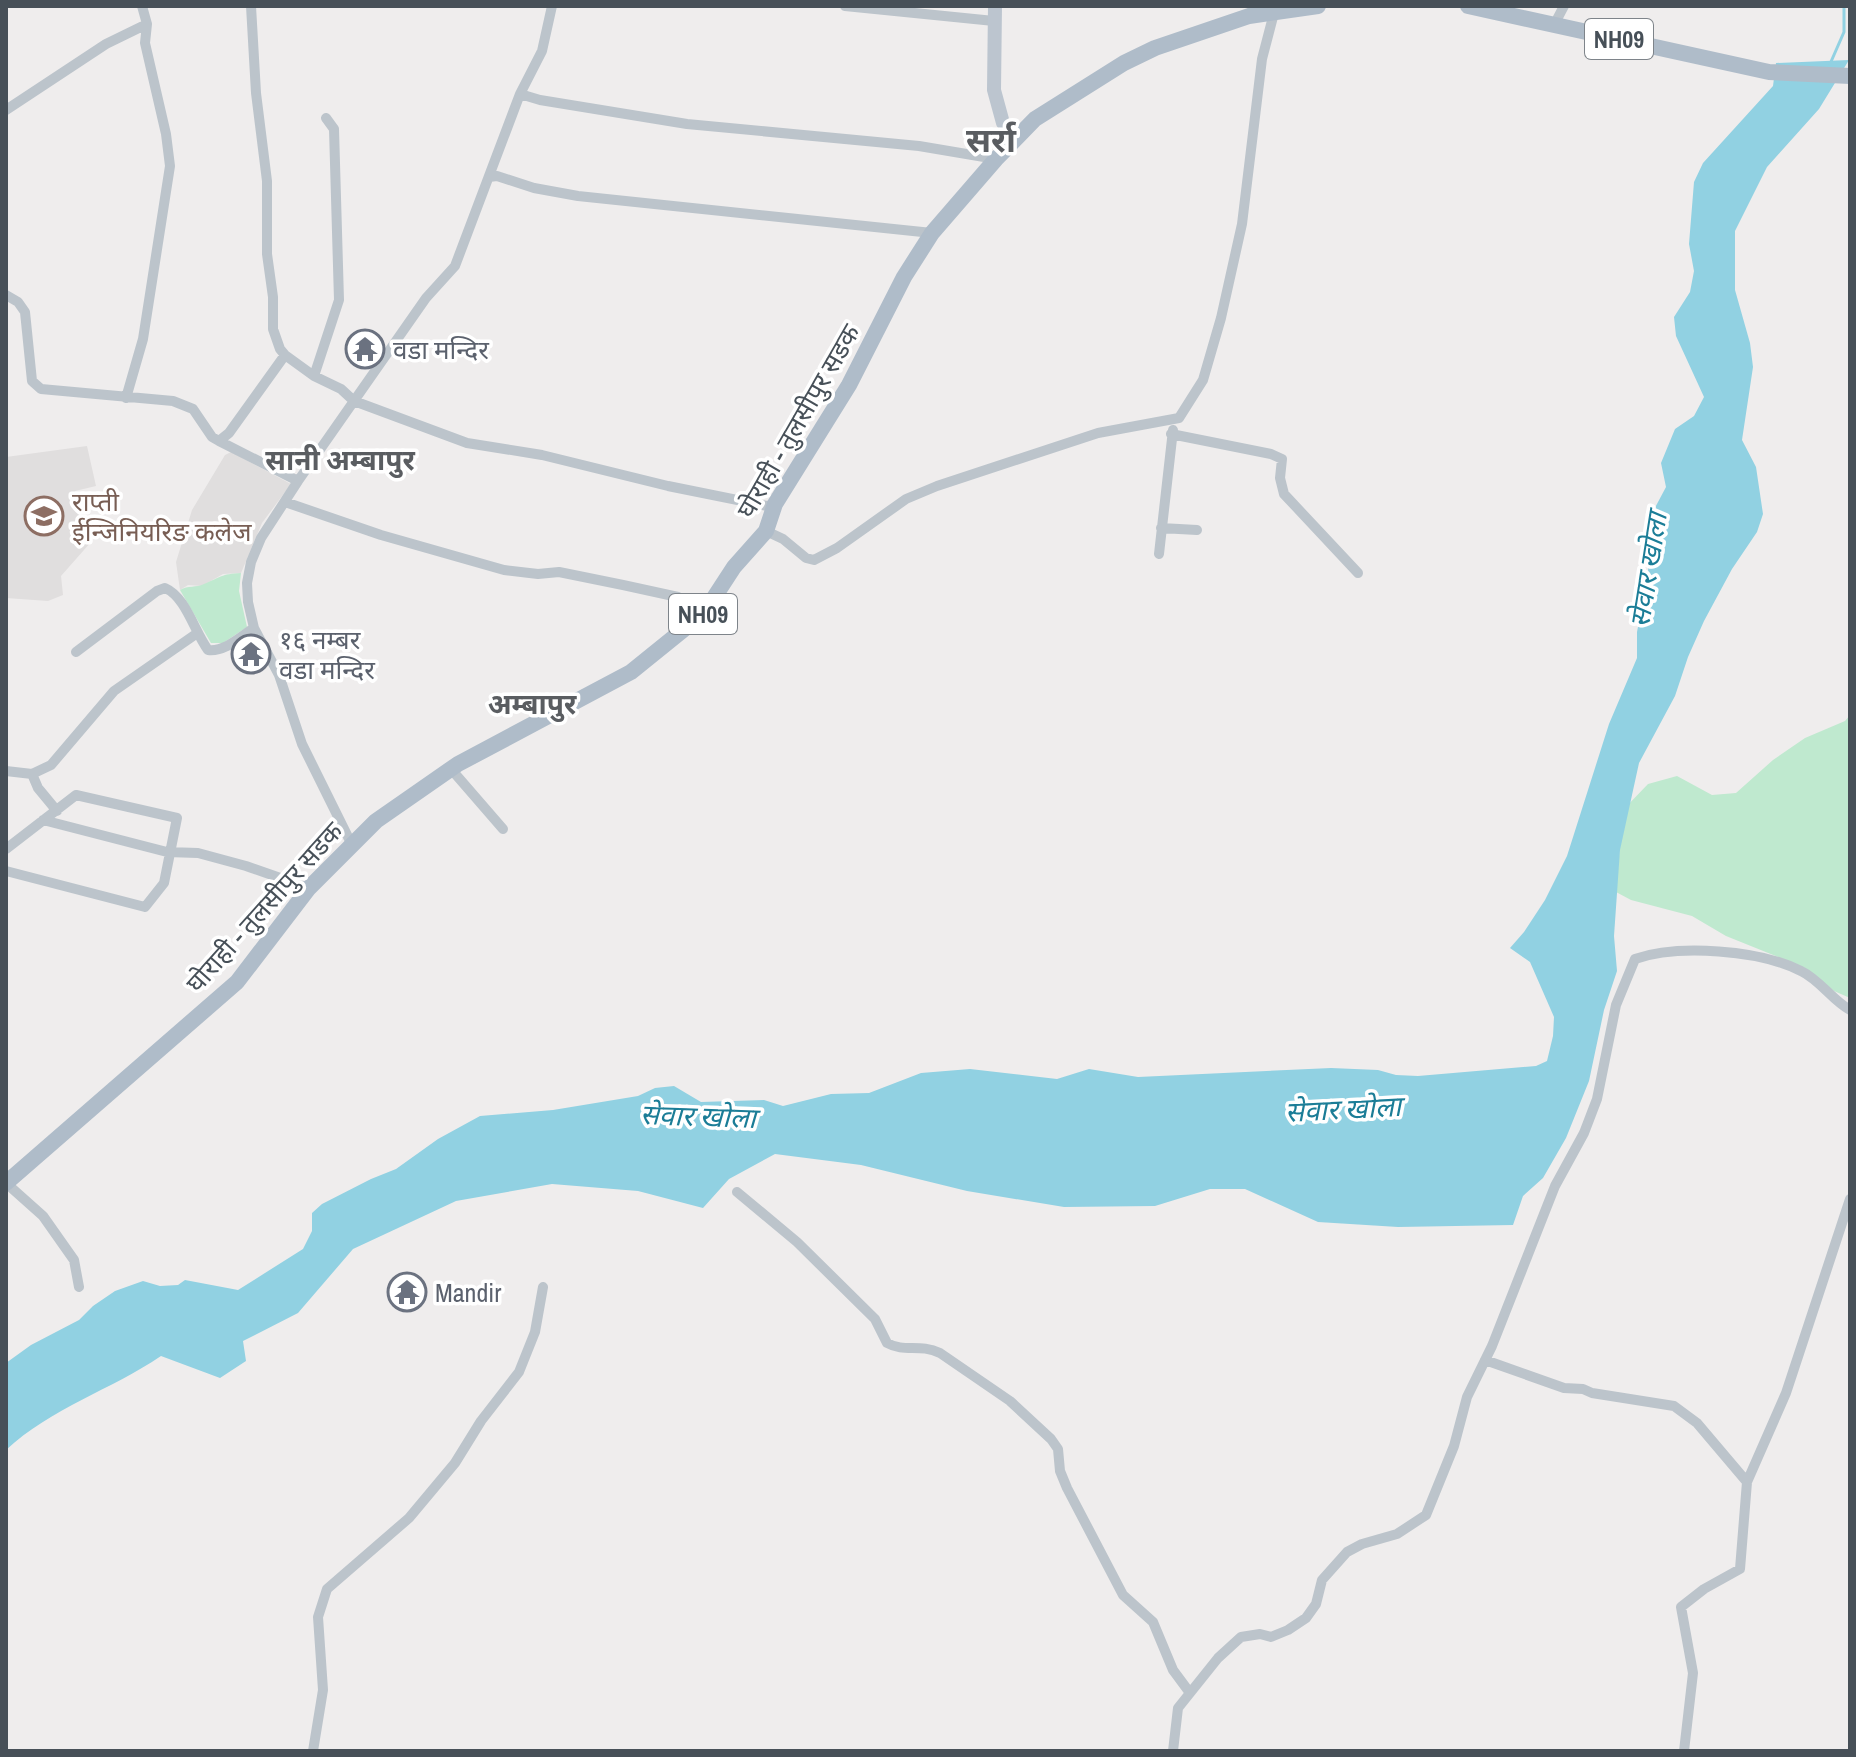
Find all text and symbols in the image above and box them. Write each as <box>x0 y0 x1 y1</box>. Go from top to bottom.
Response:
road number: NH09 <box>1585 19 1653 59</box>
district label: सर्रा <box>966 117 1017 163</box>
street label: घोराही - तुलसीपुर सडक <box>728 317 868 524</box>
temple icon: वडा मन्दिर <box>344 328 386 370</box>
place label: वडा मन्दिर <box>393 332 490 367</box>
district label: सानी अम्बापुर <box>265 441 415 479</box>
place label: राप्ती ईन्जिनियरिङ कलेज <box>72 484 252 549</box>
school or university icon: राप्ती ईन्जिनियरिङ कलेज <box>23 495 65 537</box>
water label: सेवार खोला <box>1620 505 1677 630</box>
road number: NH09 <box>669 594 737 634</box>
place label: १६ नम्बर वडा मन्दिर <box>279 622 376 687</box>
temple icon: १६ नम्बर वडा मन्दिर <box>230 633 272 675</box>
district label: अम्बापुर <box>488 685 577 723</box>
street label: घोराही - तुलसीपुर सडक <box>178 813 351 1000</box>
water label: सेवार खोला <box>1284 1087 1407 1131</box>
water label: सेवार खोला <box>639 1095 761 1137</box>
temple icon: Mandir <box>386 1271 428 1313</box>
place label: Mandir <box>435 1275 501 1310</box>

